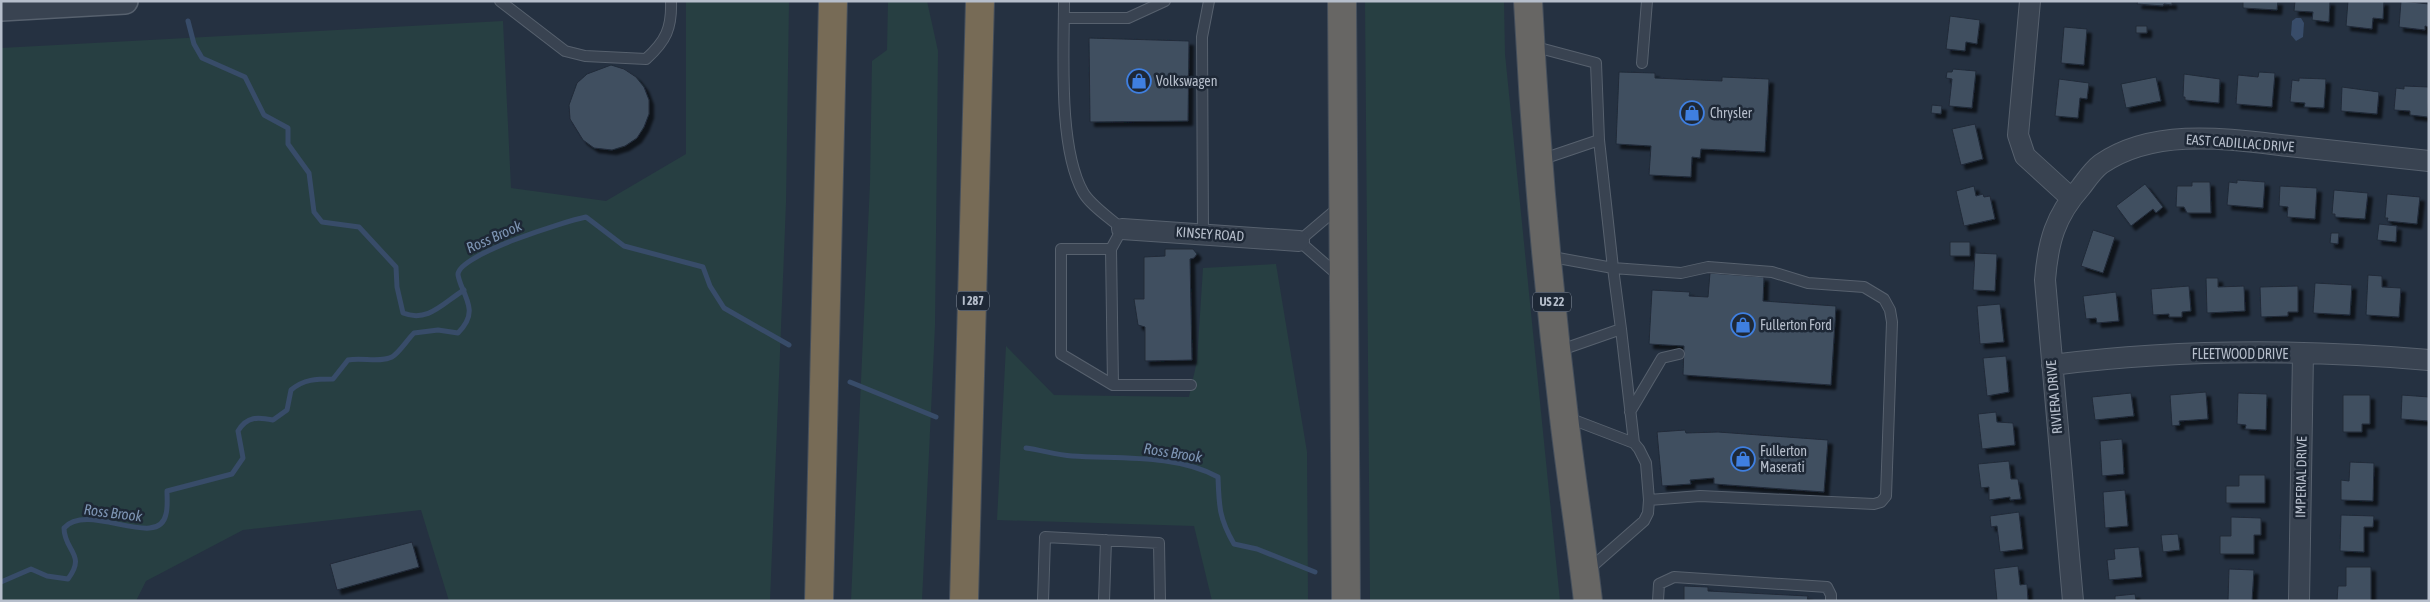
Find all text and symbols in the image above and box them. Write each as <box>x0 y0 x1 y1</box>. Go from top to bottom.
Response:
shop icon: Volkswagen <box>1126 68 1152 94</box>
place label: Volkswagen <box>1156 73 1217 89</box>
shop icon: Chrysler <box>1679 100 1705 126</box>
place label: Chrysler <box>1710 105 1753 121</box>
street label: EAST CADILLAC DRIVE <box>2185 131 2295 155</box>
water label: Ross Brook <box>463 217 525 256</box>
street label: KINSEY ROAD <box>1175 224 1245 244</box>
road number: I 287 <box>957 292 989 310</box>
road number: US 22 <box>1533 292 1571 312</box>
shop icon: Fullerton Ford <box>1730 312 1756 338</box>
place label: Fullerton Ford <box>1760 317 1832 333</box>
street label: FLEETWOOD DRIVE <box>2192 346 2288 362</box>
street label: RIVIERA DRIVE <box>2043 359 2065 435</box>
street label: IMPERIAL DRIVE <box>2292 436 2310 518</box>
water label: Ross Brook <box>1143 439 1204 466</box>
place label: Fullerton Maserati <box>1760 443 1807 475</box>
shop icon: Fullerton Maserati <box>1730 446 1756 472</box>
water label: Ross Brook <box>83 500 144 525</box>

